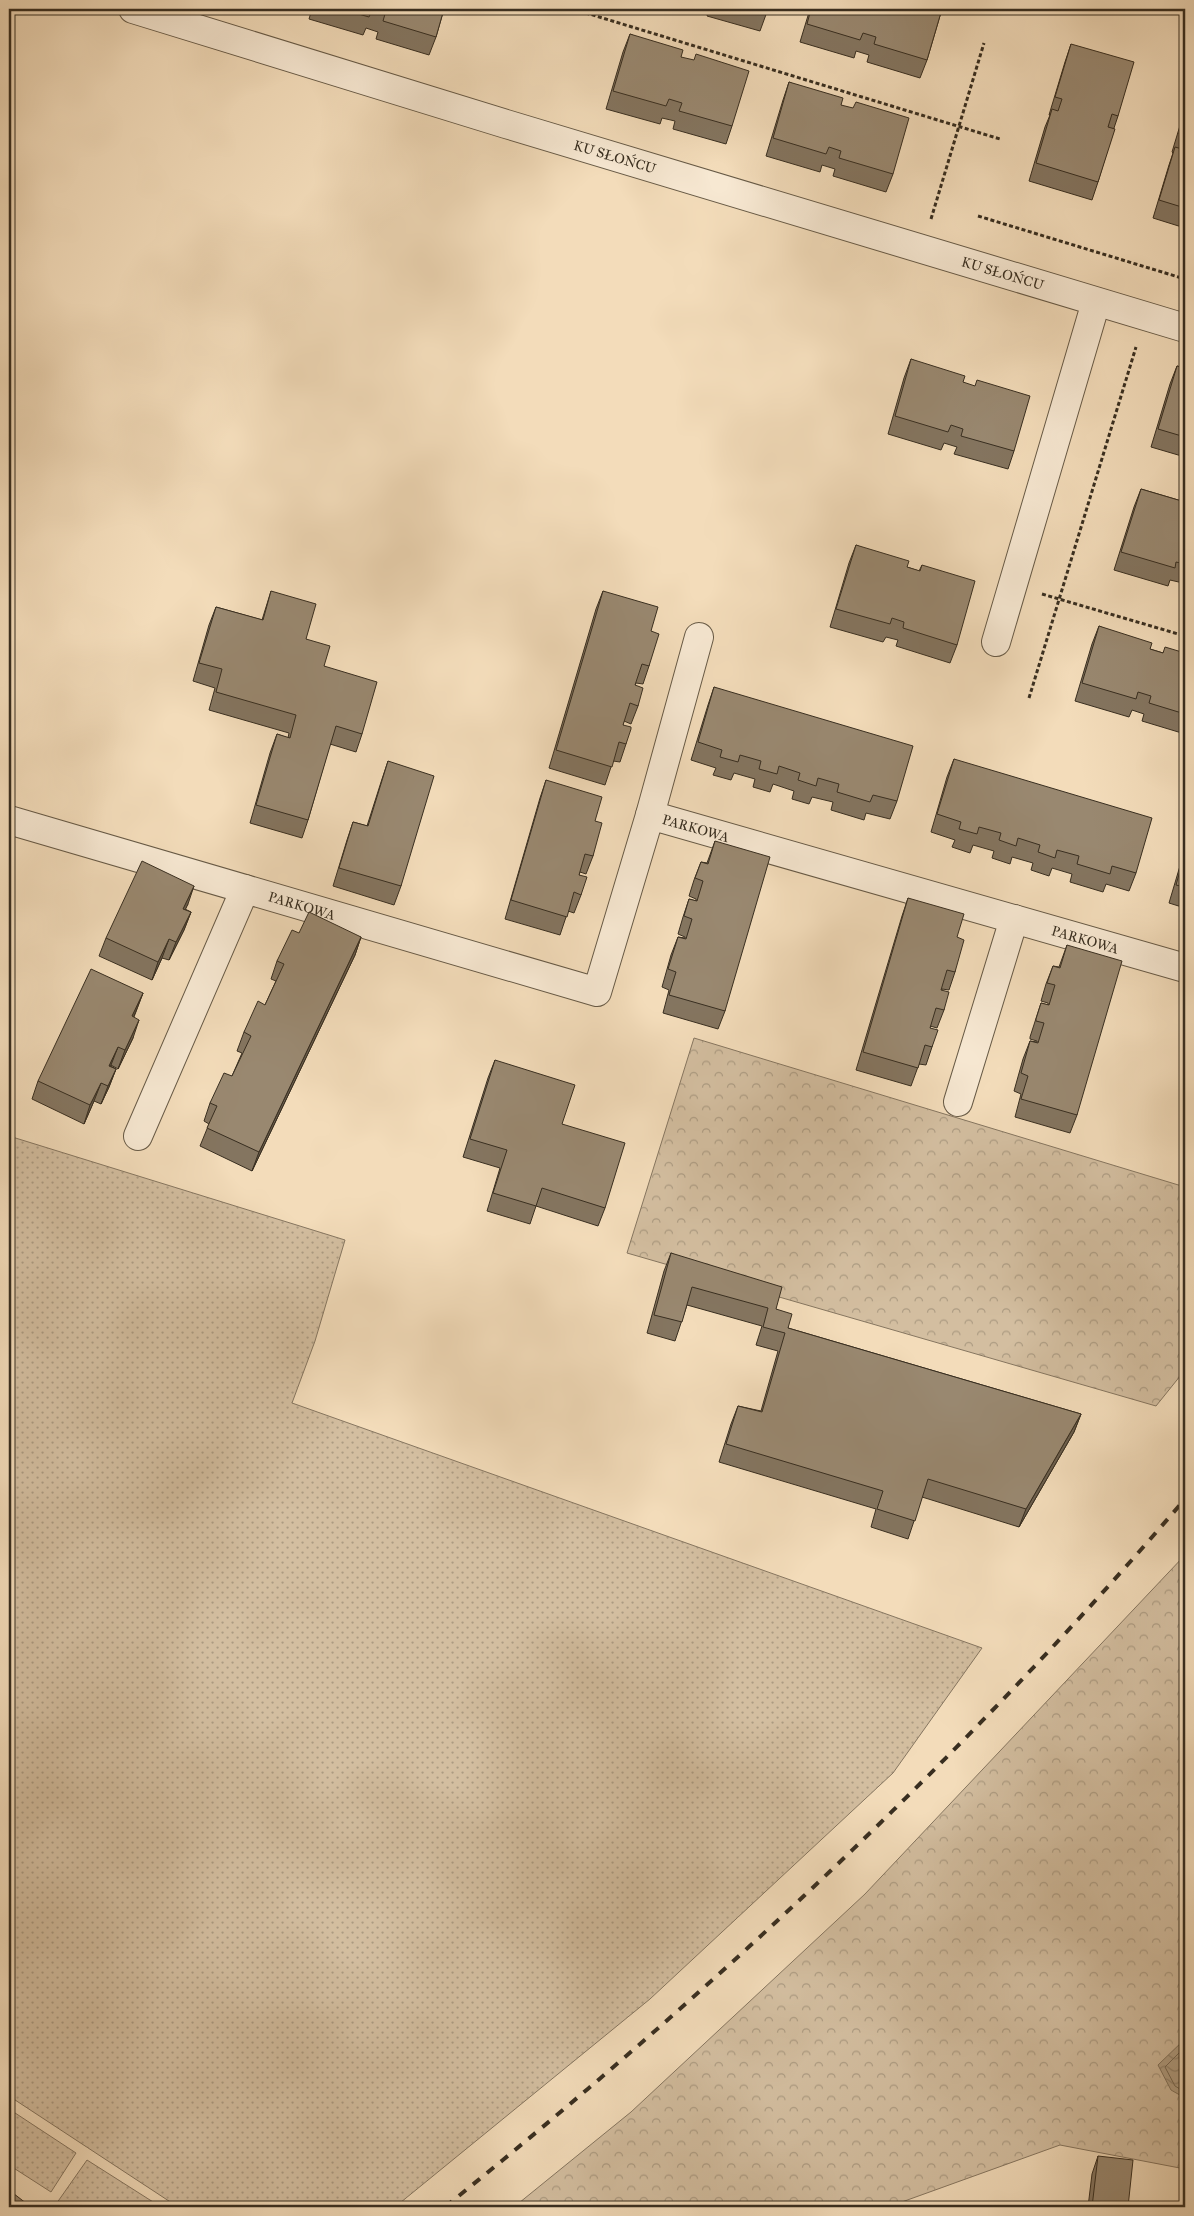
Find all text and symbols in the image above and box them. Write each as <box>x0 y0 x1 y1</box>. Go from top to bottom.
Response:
street label: KU SŁOŃCU <box>572 137 659 178</box>
street label: KU SŁOŃCU <box>959 253 1047 294</box>
street label: PARKOWA <box>660 811 732 846</box>
street label: PARKOWA <box>266 888 338 924</box>
street label: PARKOWA <box>1049 922 1121 958</box>

